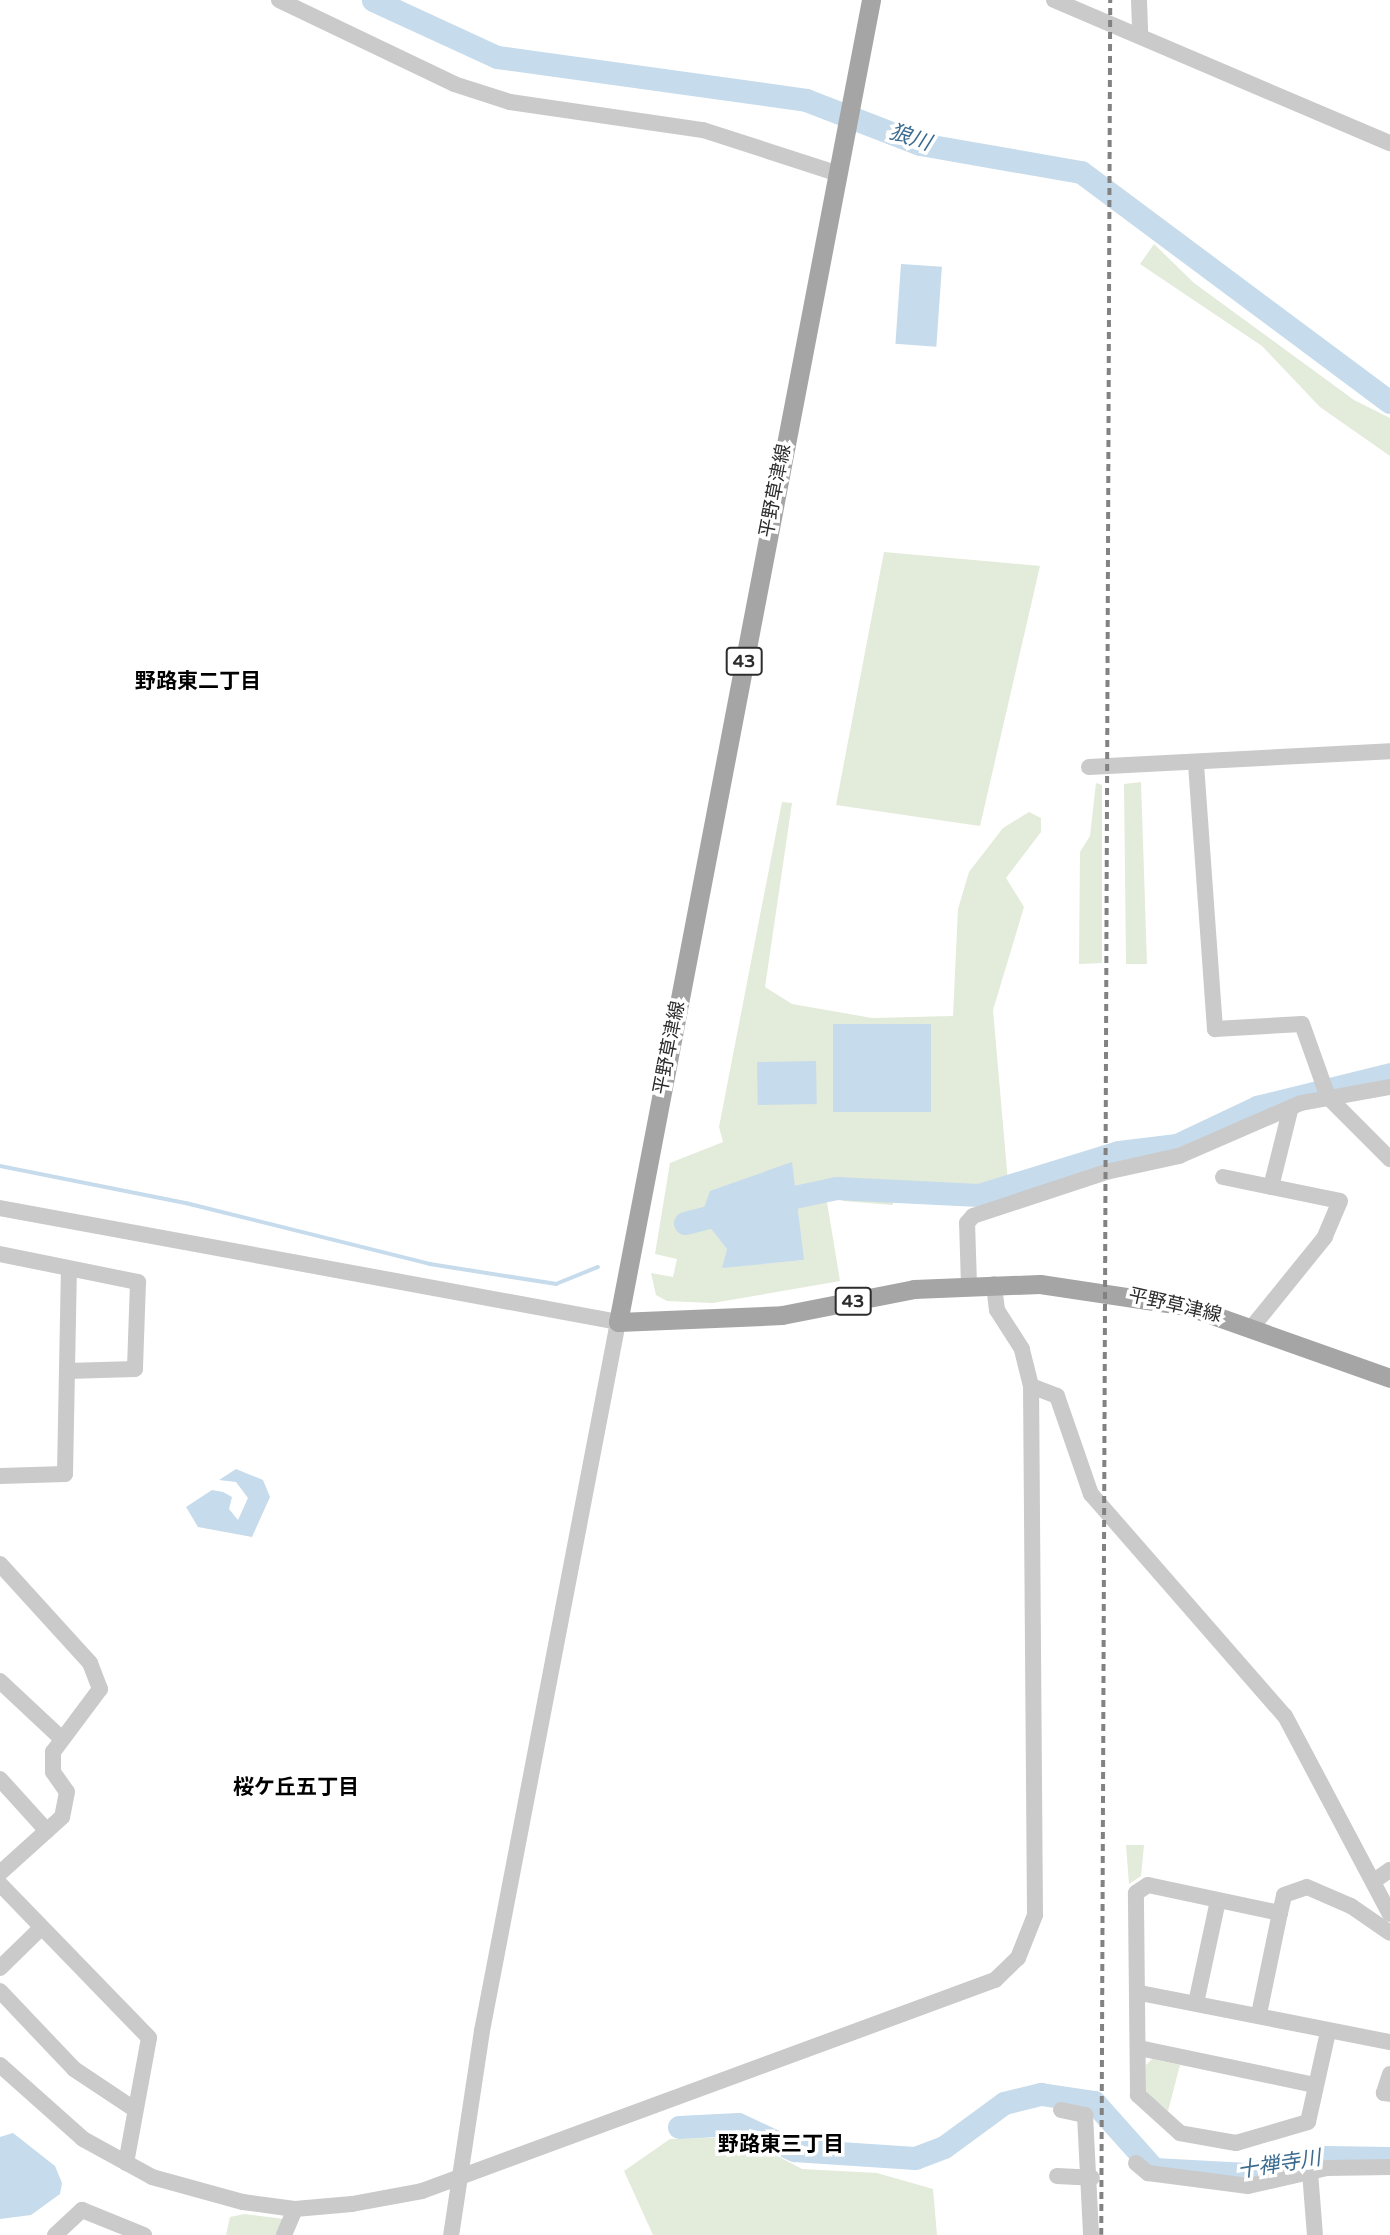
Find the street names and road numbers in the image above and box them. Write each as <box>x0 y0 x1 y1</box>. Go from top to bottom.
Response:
street label: 平野草津線 <box>756 442 796 540</box>
road number: 43 <box>725 646 763 676</box>
street label: 平野草津線 <box>650 999 690 1097</box>
street label: 平野草津線 <box>1126 1284 1224 1328</box>
road number: 43 <box>834 1286 872 1316</box>

